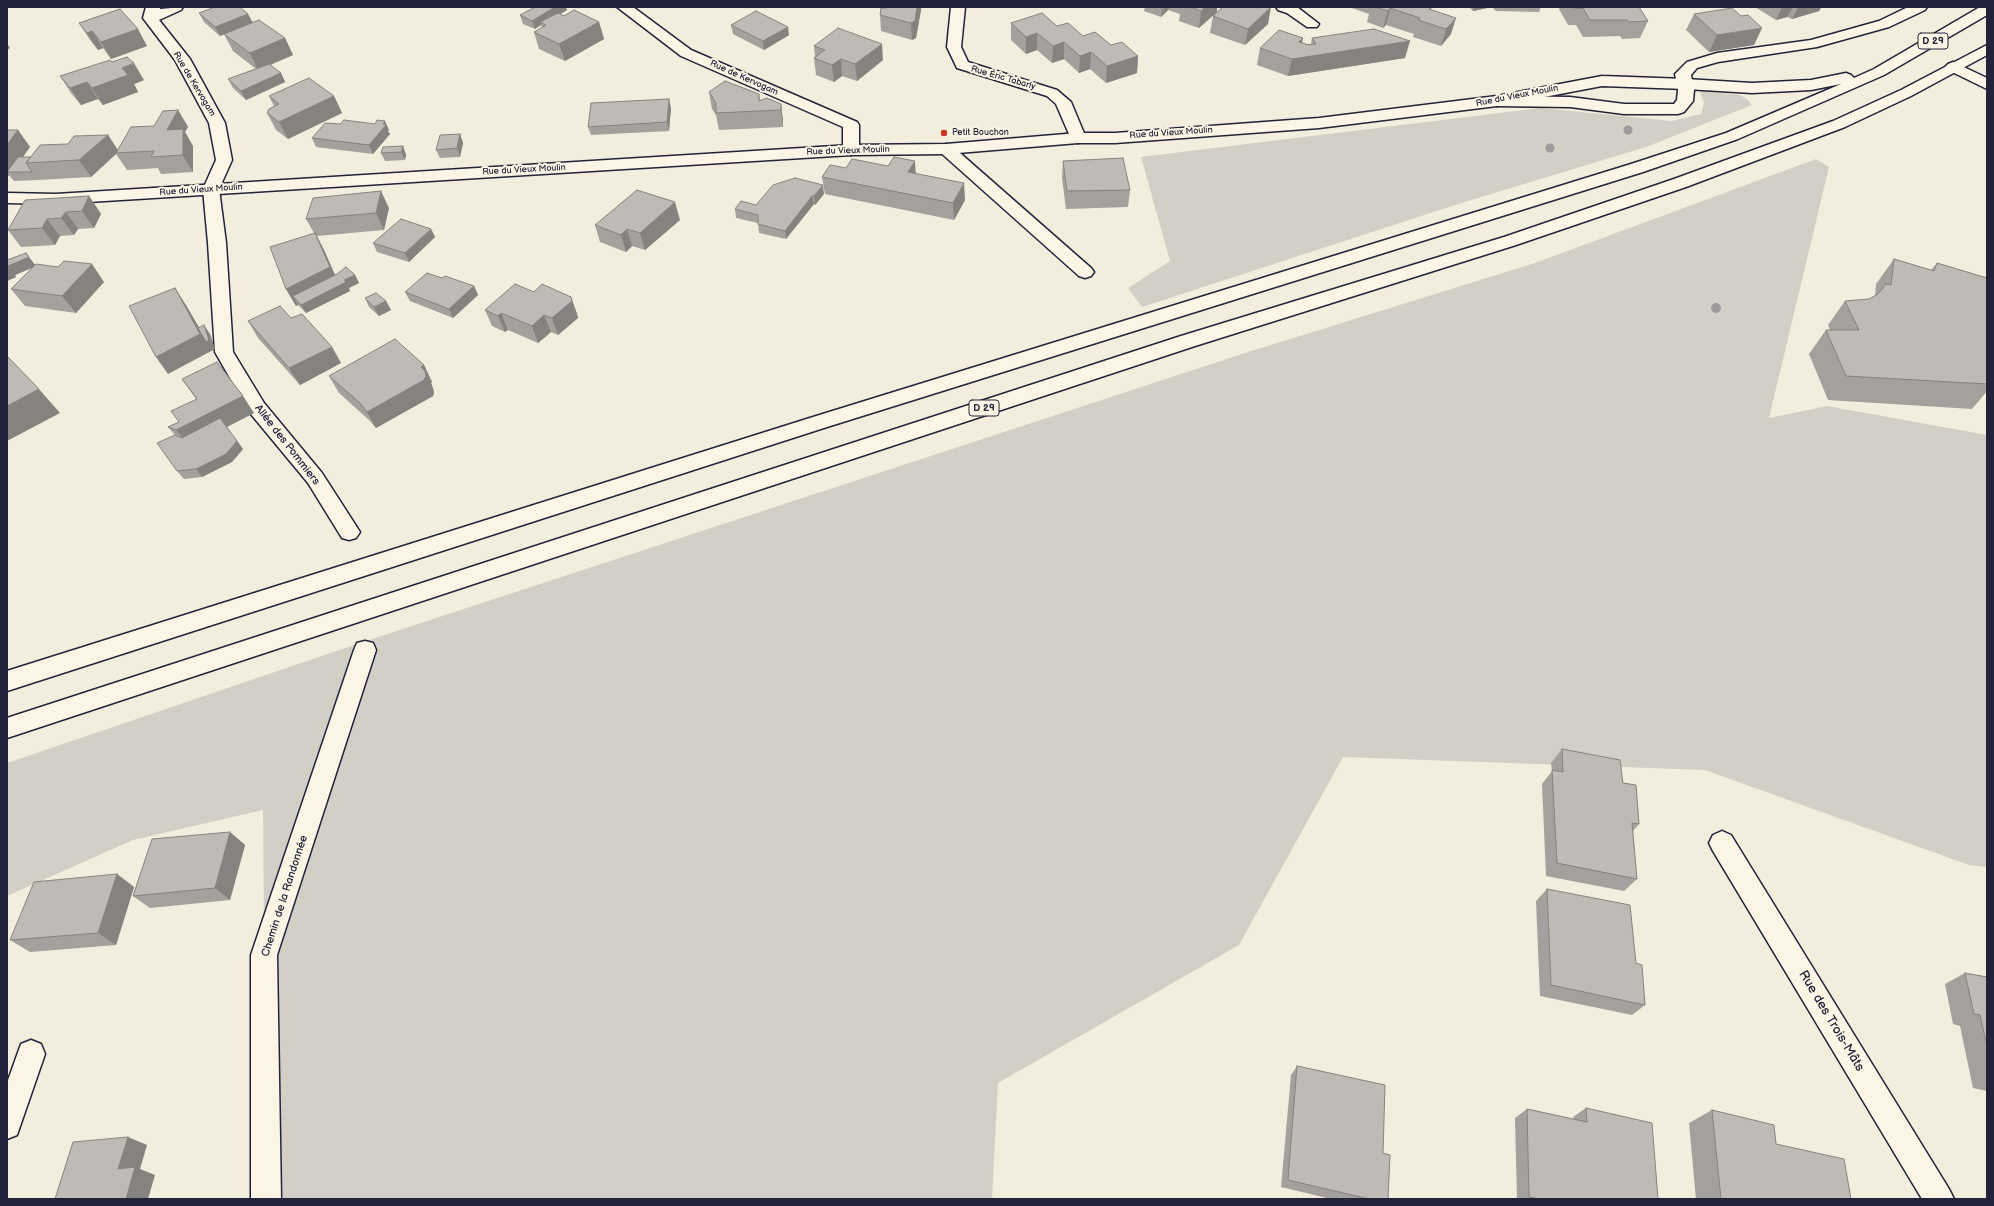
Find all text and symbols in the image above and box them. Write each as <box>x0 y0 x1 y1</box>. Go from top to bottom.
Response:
road number: D 29 <box>1918 33 1948 49</box>
street label: Rue de Kervogam <box>170 50 218 118</box>
street label: Rue de Kervogam <box>708 58 780 98</box>
street label: Rue Éric Tabarly <box>970 64 1036 92</box>
street label: Rue du Vieux Moulin <box>1475 83 1559 109</box>
street label: Rue du Vieux Moulin <box>1129 125 1213 141</box>
marker: Petit Bouchon <box>939 128 949 138</box>
place label: Petit Bouchon <box>952 128 1009 138</box>
street label: Rue du Vieux Moulin <box>806 144 890 158</box>
street label: Rue du Vieux Moulin <box>482 162 566 178</box>
street label: Rue du Vieux Moulin <box>159 182 243 198</box>
road number: D 29 <box>969 400 999 416</box>
street label: Allée des Pommiers <box>252 402 322 488</box>
street label: Chemin de la Randonnée <box>259 834 311 958</box>
street label: Rue des Trois-Mâts <box>1795 968 1867 1074</box>

